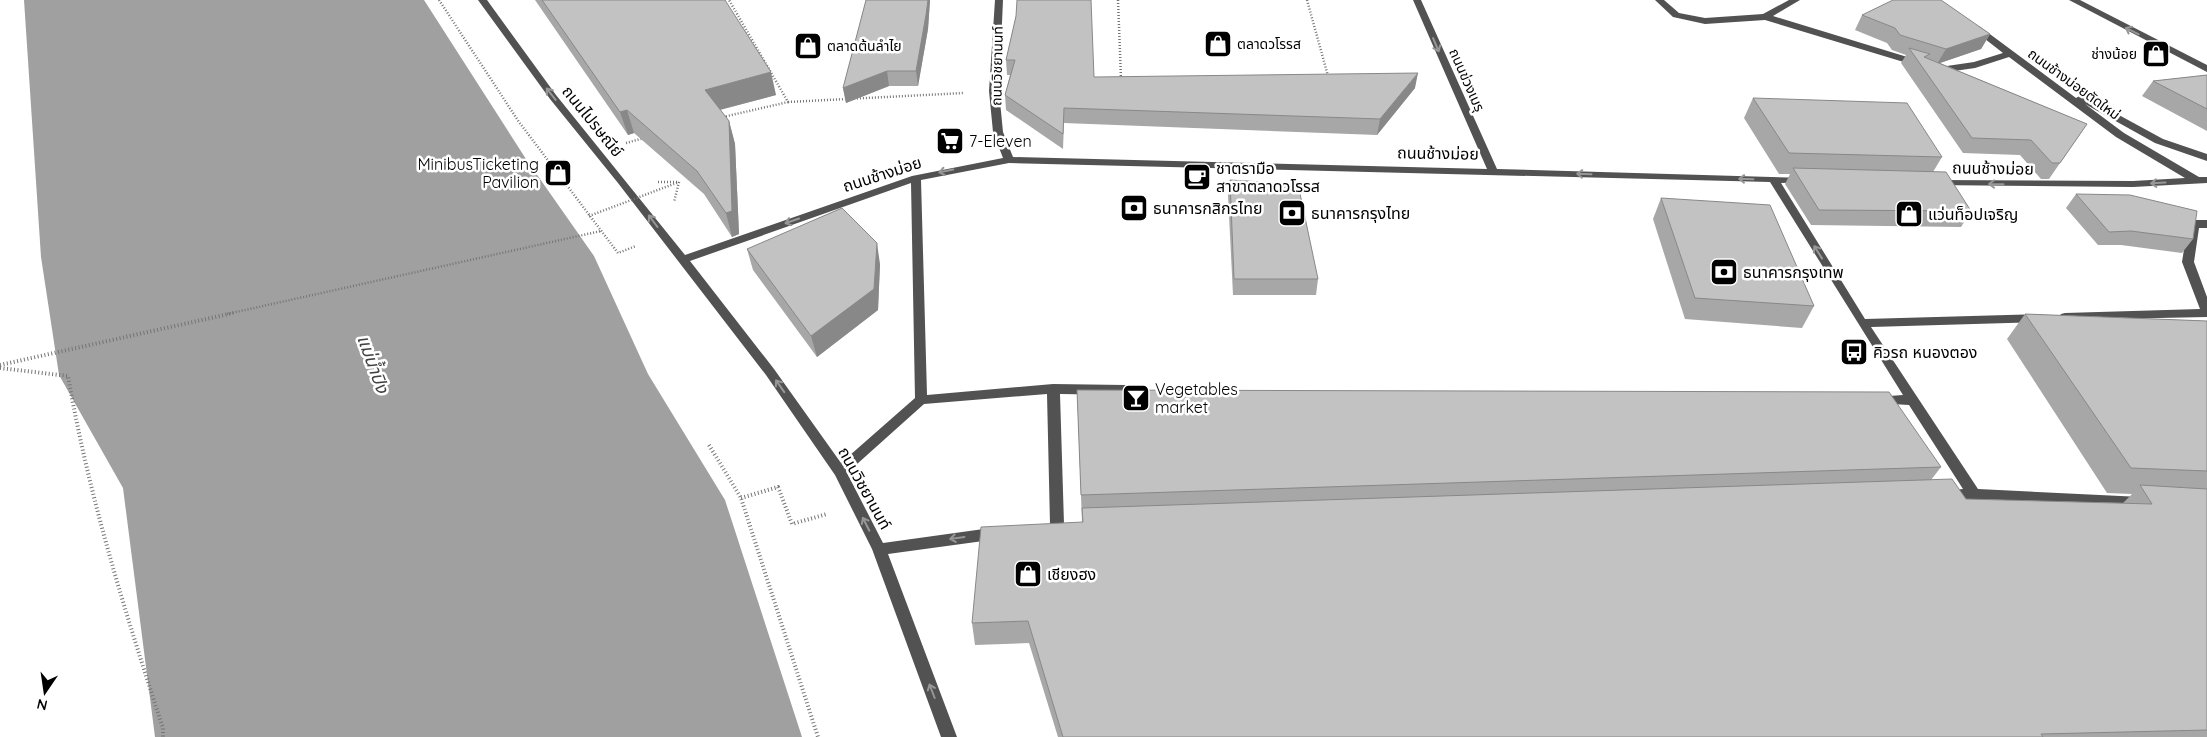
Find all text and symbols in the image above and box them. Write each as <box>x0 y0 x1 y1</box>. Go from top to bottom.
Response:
street label: ถนนวิชยานนท์ <box>987 26 1007 106</box>
one-way arrow <box>2125 26 2140 36</box>
shop icon: ตลาดวโรรส <box>1203 29 1233 59</box>
shop icon: ตลาดต้นลำไย <box>793 31 823 61</box>
place label: ตลาดวโรรส <box>1237 35 1301 53</box>
place label: ตลาดต้นลำไย <box>827 37 902 55</box>
one-way arrow <box>1432 37 1442 52</box>
shop icon: ช่างน้อย <box>2141 39 2171 69</box>
street label: ถนนช้างม่อยตัดใหม่ <box>2024 44 2124 124</box>
place label: ช่างน้อย <box>2091 45 2137 63</box>
street label: ถนนข่วงเมรุ <box>1445 46 1489 115</box>
street label: ถนนไปรษณีย์ <box>558 81 628 161</box>
one-way arrow <box>546 88 557 101</box>
supermarket icon: 7-Eleven <box>935 126 965 156</box>
place label: 7-Eleven <box>969 131 1032 151</box>
street label: ถนนช้างม่อย <box>1397 142 1479 164</box>
street label: ถนนช้างม่อย <box>840 152 924 196</box>
place label: MinibusTicketing Pavilion <box>417 154 539 192</box>
street label: ถนนช้างม่อย <box>1952 157 2034 179</box>
shop icon: MinibusTicketing Pavilion <box>543 158 573 188</box>
place label: ชาตรามือ สาขาตลาดวโรรส <box>1216 158 1320 196</box>
cafe icon: ชาตรามือ สาขาตลาดวโรรส <box>1182 162 1212 192</box>
one-way arrow <box>938 167 954 176</box>
one-way arrow <box>1576 169 1592 178</box>
one-way arrow <box>1738 174 1754 183</box>
one-way arrow <box>2151 178 2167 187</box>
one-way arrow <box>1988 179 2004 189</box>
bank icon: ธนาคารกสิกรไทย <box>1119 193 1149 223</box>
place label: ธนาคารกสิกรไทย <box>1153 198 1262 218</box>
bank icon: ธนาคารกรุงไทย <box>1277 198 1307 228</box>
shop icon: แว่นท็อปเจริญ <box>1894 199 1924 229</box>
place label: ธนาคารกรุงไทย <box>1311 203 1410 223</box>
place label: แว่นท็อปเจริญ <box>1928 204 2018 224</box>
one-way arrow <box>648 214 658 228</box>
one-way arrow <box>784 217 800 226</box>
one-way arrow <box>1813 245 1823 259</box>
bank icon: ธนาคารกรุงเทพ <box>1709 257 1739 287</box>
place label: ธนาคารกรุงเทพ <box>1743 262 1844 282</box>
water label: แม่น้ำปิง <box>352 331 396 397</box>
bus stop icon: คิวรถ หนองตอง <box>1839 337 1869 367</box>
place label: คิวรถ หนองตอง <box>1873 342 1977 362</box>
place label: Vegetables market <box>1155 379 1238 417</box>
one-way arrow <box>775 380 785 394</box>
bar icon: Vegetables market <box>1121 383 1151 413</box>
street label: ถนนวิชยานนท์ <box>834 443 896 533</box>
one-way arrow <box>861 517 870 532</box>
one-way arrow <box>949 533 965 543</box>
shop icon: เชียงฮง <box>1013 559 1043 589</box>
place label: เชียงฮง <box>1047 564 1096 584</box>
north arrow <box>20 667 70 717</box>
one-way arrow <box>927 684 936 700</box>
text: N <box>35 695 49 715</box>

